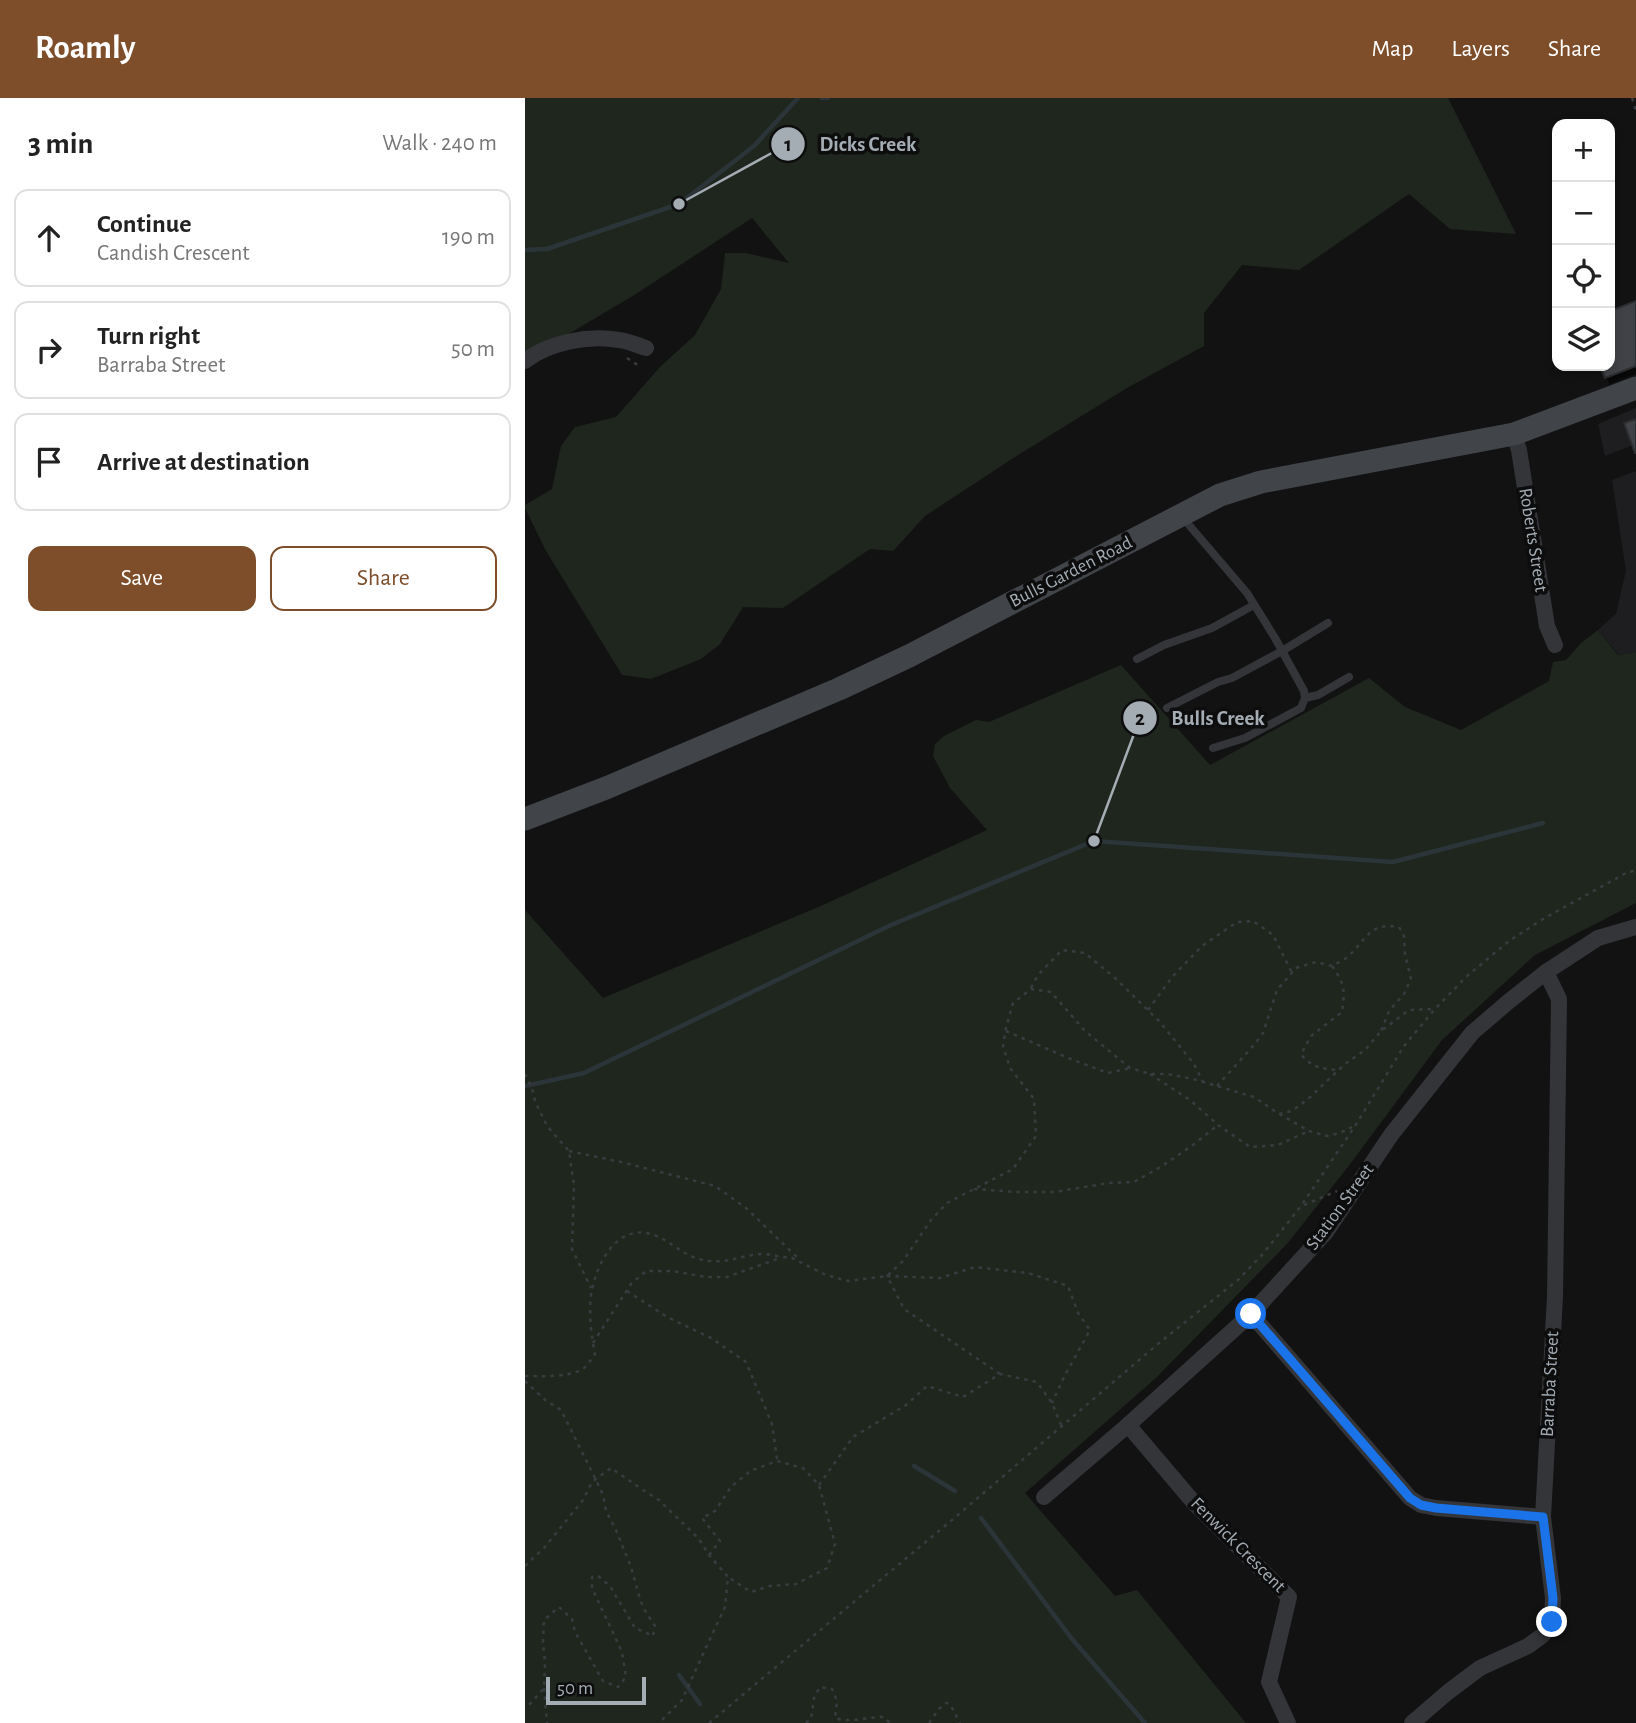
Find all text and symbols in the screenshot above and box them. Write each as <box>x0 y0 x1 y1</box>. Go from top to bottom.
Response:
text: Roamly <box>35 32 135 65</box>
text: Map <box>1371 37 1413 61</box>
text: Layers <box>1451 37 1510 61</box>
text: Share <box>1548 37 1601 61</box>
map controls <box>1552 119 1615 371</box>
button: + <box>1552 119 1615 182</box>
callout: Dicks Creek <box>770 123 930 165</box>
text: 3 min <box>28 129 93 159</box>
text: Walk · 240 m <box>382 132 497 155</box>
text: 1 <box>784 134 792 155</box>
text: Dicks Creek <box>820 134 917 155</box>
button: − <box>1552 182 1615 245</box>
text: Continue <box>97 211 192 237</box>
icon: ahead <box>30 219 68 257</box>
text: 190 m <box>442 226 495 249</box>
text: Candish Crescent <box>97 242 250 265</box>
button: locate <box>1552 245 1615 308</box>
button: layers <box>1552 308 1615 371</box>
text: Turn right <box>97 323 200 349</box>
icon: right <box>30 331 68 369</box>
text: 50 m <box>451 338 495 361</box>
text: Barraba Street <box>97 354 225 377</box>
icon: arrive <box>30 443 68 481</box>
text: Arrive at destination <box>97 449 310 475</box>
street label: Roberts Street <box>1515 487 1551 593</box>
street label: Bulls Garden Road <box>1007 533 1135 611</box>
button: Save <box>28 546 256 611</box>
button: Share <box>270 546 497 611</box>
callout: Bulls Creek <box>1122 697 1279 739</box>
text: 2 <box>1135 708 1145 729</box>
text: Bulls Creek <box>1171 708 1265 729</box>
street label: Station Street <box>1303 1160 1377 1254</box>
route start <box>1235 1298 1266 1329</box>
street label: Barraba Street <box>1538 1331 1562 1437</box>
street label: Fenwick Crescent <box>1187 1494 1289 1596</box>
route end <box>1536 1606 1567 1637</box>
scale bar <box>546 1674 646 1706</box>
text: 50 m <box>557 1679 593 1698</box>

